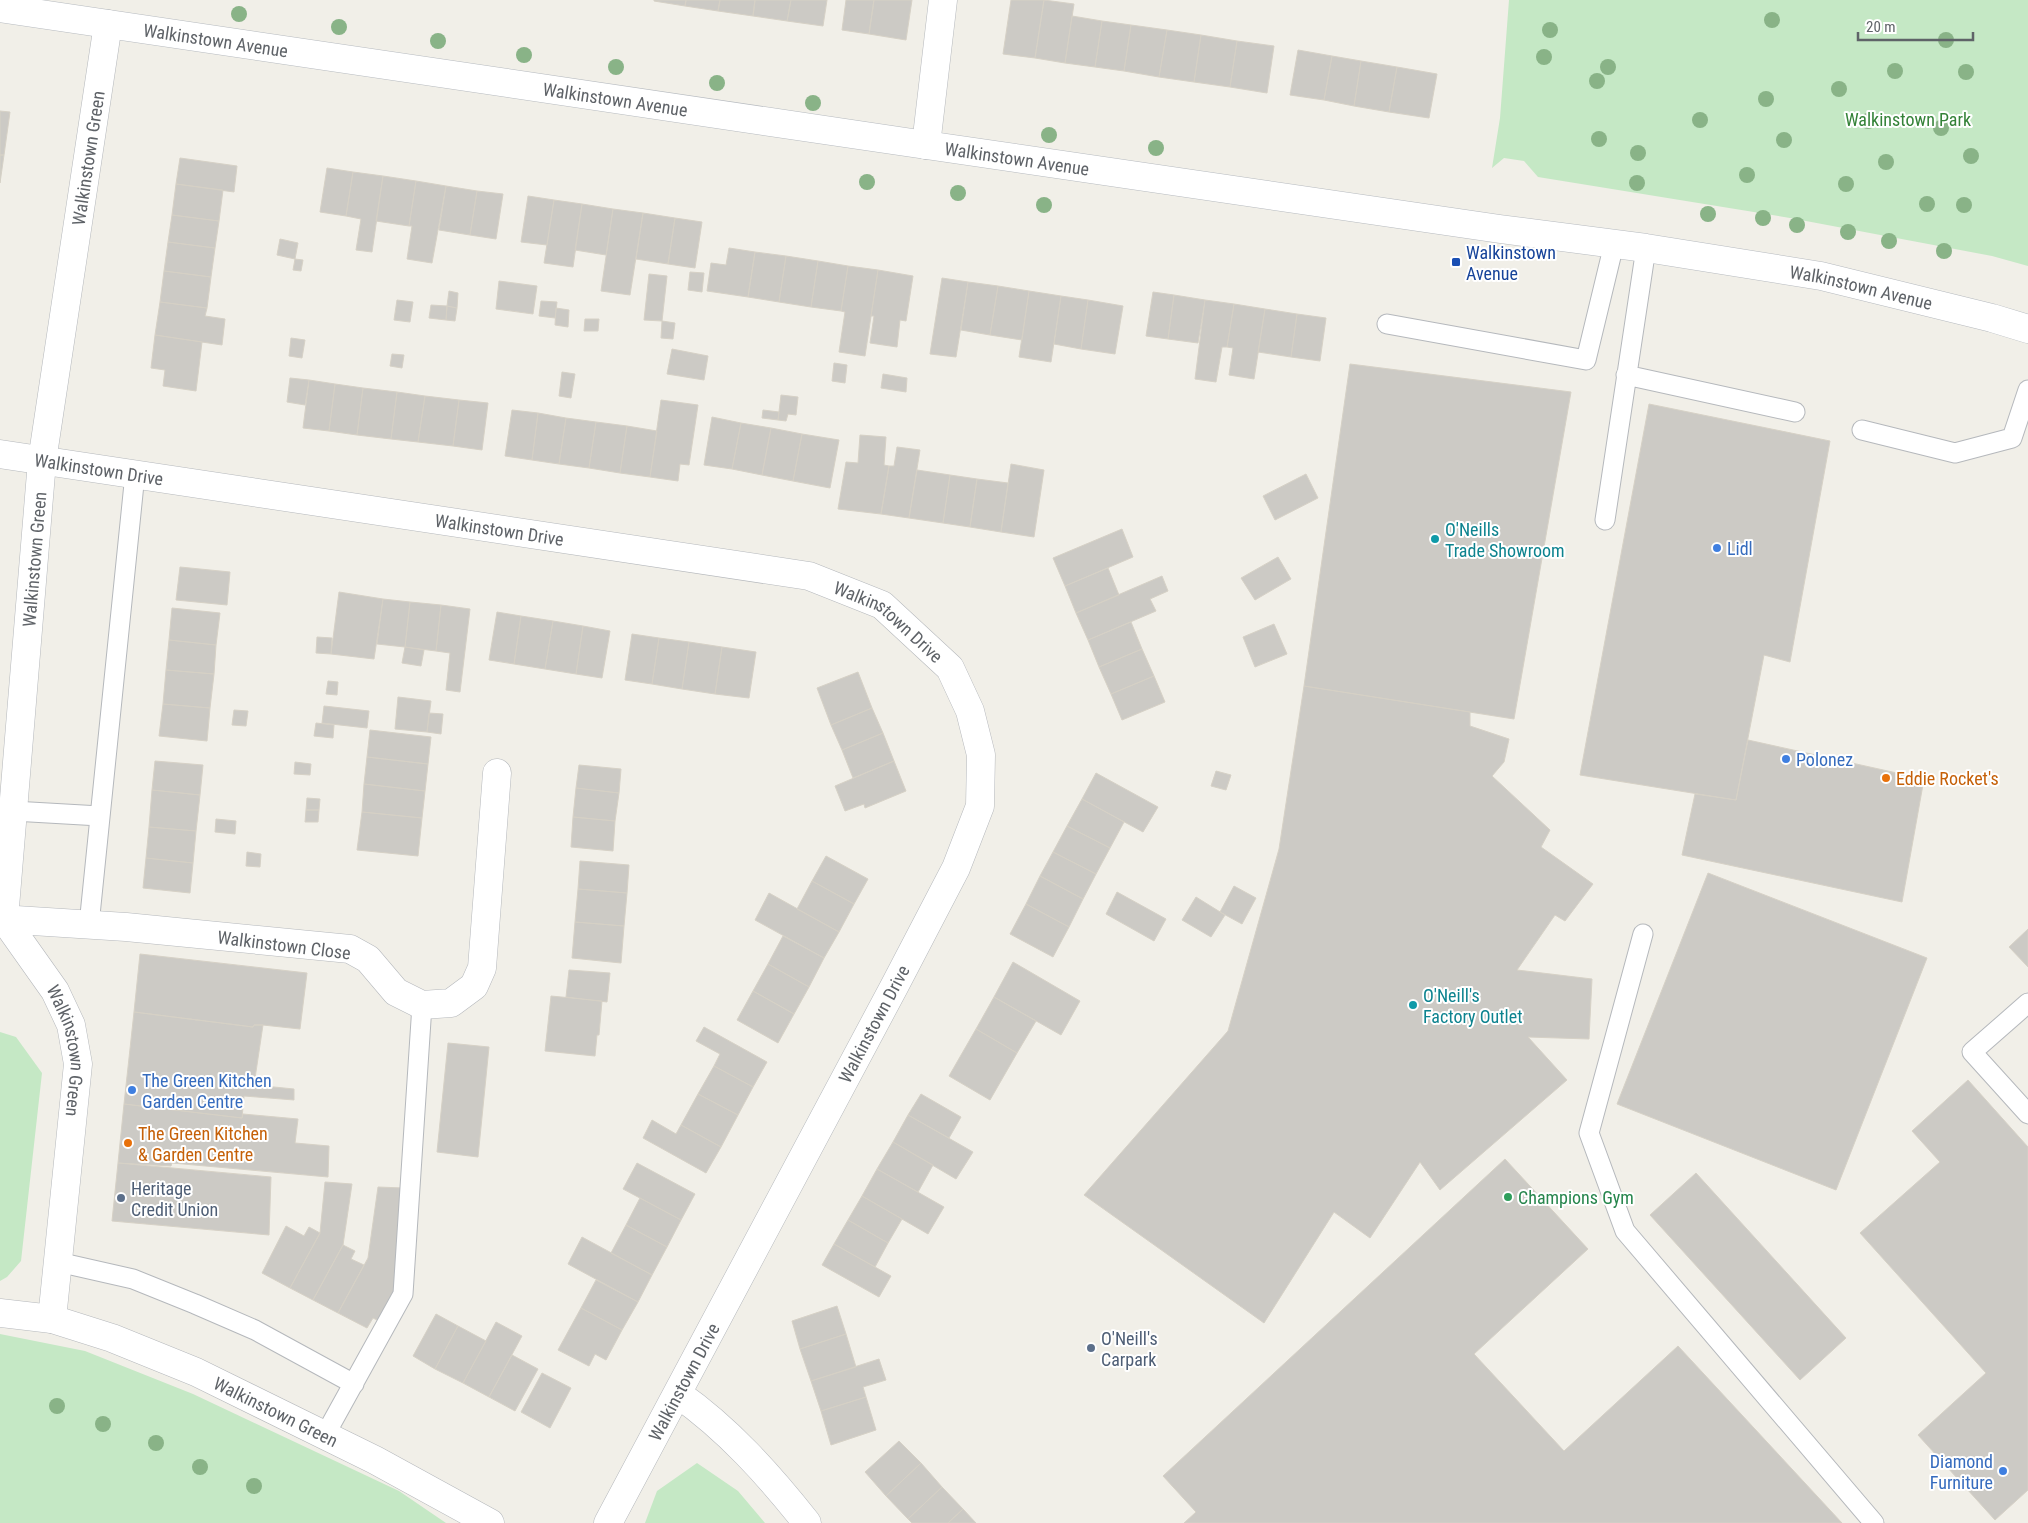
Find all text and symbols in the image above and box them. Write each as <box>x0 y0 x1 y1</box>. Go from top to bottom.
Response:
scale bar <box>1858 10 1973 42</box>
text: 20 m <box>1866 18 1896 36</box>
street label: Walkinstown Avenue <box>142 19 289 61</box>
street label: Walkinstown Avenue <box>542 78 689 120</box>
street label: Walkinstown Green <box>67 89 108 227</box>
park label: Walkinstown Park <box>1845 109 1971 130</box>
street label: Walkinstown Avenue <box>943 137 1091 179</box>
place label: Walkinstown Avenue <box>1466 242 1556 284</box>
marker: Walkinstown Avenue <box>1450 256 1462 268</box>
street label: Walkinstown Avenue <box>1788 261 1935 313</box>
street label: Walkinstown Drive <box>33 449 165 489</box>
street label: Walkinstown Green <box>18 491 50 628</box>
street label: Walkinstown Drive <box>433 509 565 549</box>
place label: O'Neills Trade Showroom <box>1445 519 1565 561</box>
marker: O'Neills Trade Showroom <box>1429 533 1441 545</box>
place label: Lidl <box>1727 538 1753 559</box>
marker: Lidl <box>1711 542 1723 554</box>
street label: Walkinstown Drive <box>831 577 947 667</box>
place label: Polonez <box>1796 749 1853 770</box>
marker: Polonez <box>1780 753 1792 765</box>
place label: Eddie Rocket's <box>1896 768 1999 789</box>
marker: Eddie Rocket's <box>1880 772 1892 784</box>
street label: Walkinstown Close <box>216 926 352 964</box>
street label: Walkinstown Drive <box>834 962 914 1086</box>
street label: Walkinstown Green <box>43 981 89 1118</box>
place label: O'Neill's Factory Outlet <box>1423 985 1523 1027</box>
marker: O'Neill's Factory Outlet <box>1407 999 1419 1011</box>
place label: The Green Kitchen Garden Centre <box>142 1070 272 1112</box>
marker: The Green Kitchen Garden Centre <box>126 1084 138 1096</box>
place label: The Green Kitchen & Garden Centre <box>138 1123 268 1165</box>
marker: The Green Kitchen & Garden Centre <box>122 1137 134 1149</box>
place label: Heritage Credit Union <box>131 1178 218 1220</box>
place label: Champions Gym <box>1518 1187 1634 1208</box>
marker: Champions Gym <box>1502 1191 1514 1203</box>
marker: Heritage Credit Union <box>115 1192 127 1204</box>
street label: Walkinstown Drive <box>644 1320 724 1444</box>
place label: O'Neill's Carpark <box>1101 1328 1158 1370</box>
marker: O'Neill's Carpark <box>1085 1342 1097 1354</box>
street label: Walkinstown Green <box>210 1372 341 1451</box>
place label: Diamond Furniture <box>1930 1451 1993 1493</box>
marker: Diamond Furniture <box>1997 1465 2009 1477</box>

